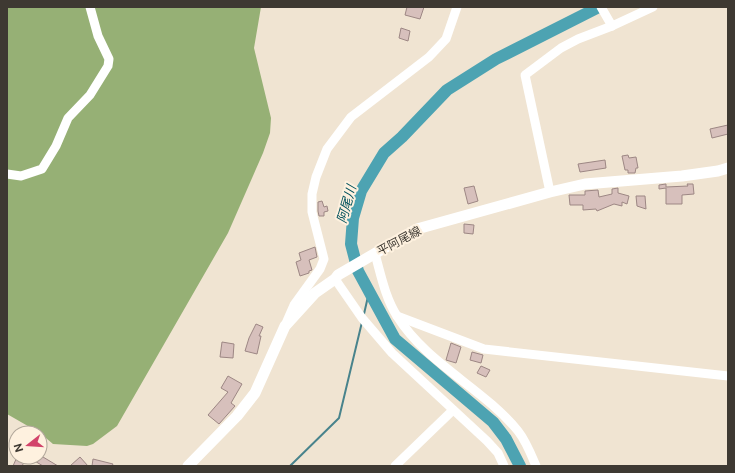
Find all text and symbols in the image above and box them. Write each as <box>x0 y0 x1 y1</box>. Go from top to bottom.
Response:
water label: 阿尾川 <box>334 181 360 225</box>
street label: 平阿尾線 <box>375 224 423 258</box>
north arrow <box>8 425 48 465</box>
text: N <box>11 442 25 454</box>

